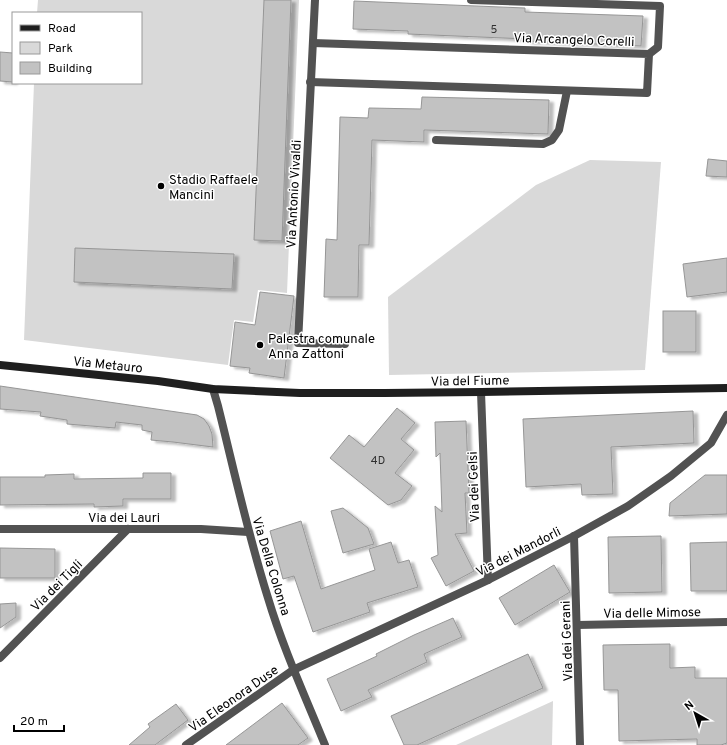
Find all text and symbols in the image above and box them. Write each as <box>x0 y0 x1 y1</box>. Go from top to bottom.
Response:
legend <box>12 12 142 84</box>
text: Road <box>48 21 76 37</box>
house number: 5 <box>491 23 498 37</box>
street label: Via Arcangelo Corelli <box>513 31 635 51</box>
text: Park <box>48 41 73 57</box>
text: Building <box>48 61 92 77</box>
street label: Via Antonio Vivaldi <box>284 140 306 249</box>
place label: Stadio Raffaele Mancini <box>169 173 258 204</box>
marker: Stadio Raffaele Mancini <box>156 181 166 191</box>
place label: Palestra comunale Anna Zattoni <box>268 332 375 363</box>
marker: Palestra comunale Anna Zattoni <box>255 340 265 350</box>
street label: Via Metauro <box>72 354 143 378</box>
street label: Via del Fiume <box>431 373 509 391</box>
street label: Via dei Gelsi <box>466 451 484 523</box>
house number: 4D <box>371 454 385 468</box>
street label: Via dei Lauri <box>88 511 160 527</box>
street label: Via Della Colonna <box>248 515 293 618</box>
street label: Via dei Mandorli <box>474 525 564 581</box>
street label: Via dei Tigli <box>28 557 87 616</box>
street label: Via dei Gerani <box>559 600 577 682</box>
street label: Via delle Mimose <box>603 605 701 623</box>
street label: Via Eleonora Duse <box>186 663 282 737</box>
north arrow <box>675 693 715 733</box>
text: N <box>682 698 697 714</box>
scale bar <box>14 707 64 733</box>
text: 20 m <box>20 714 48 730</box>

